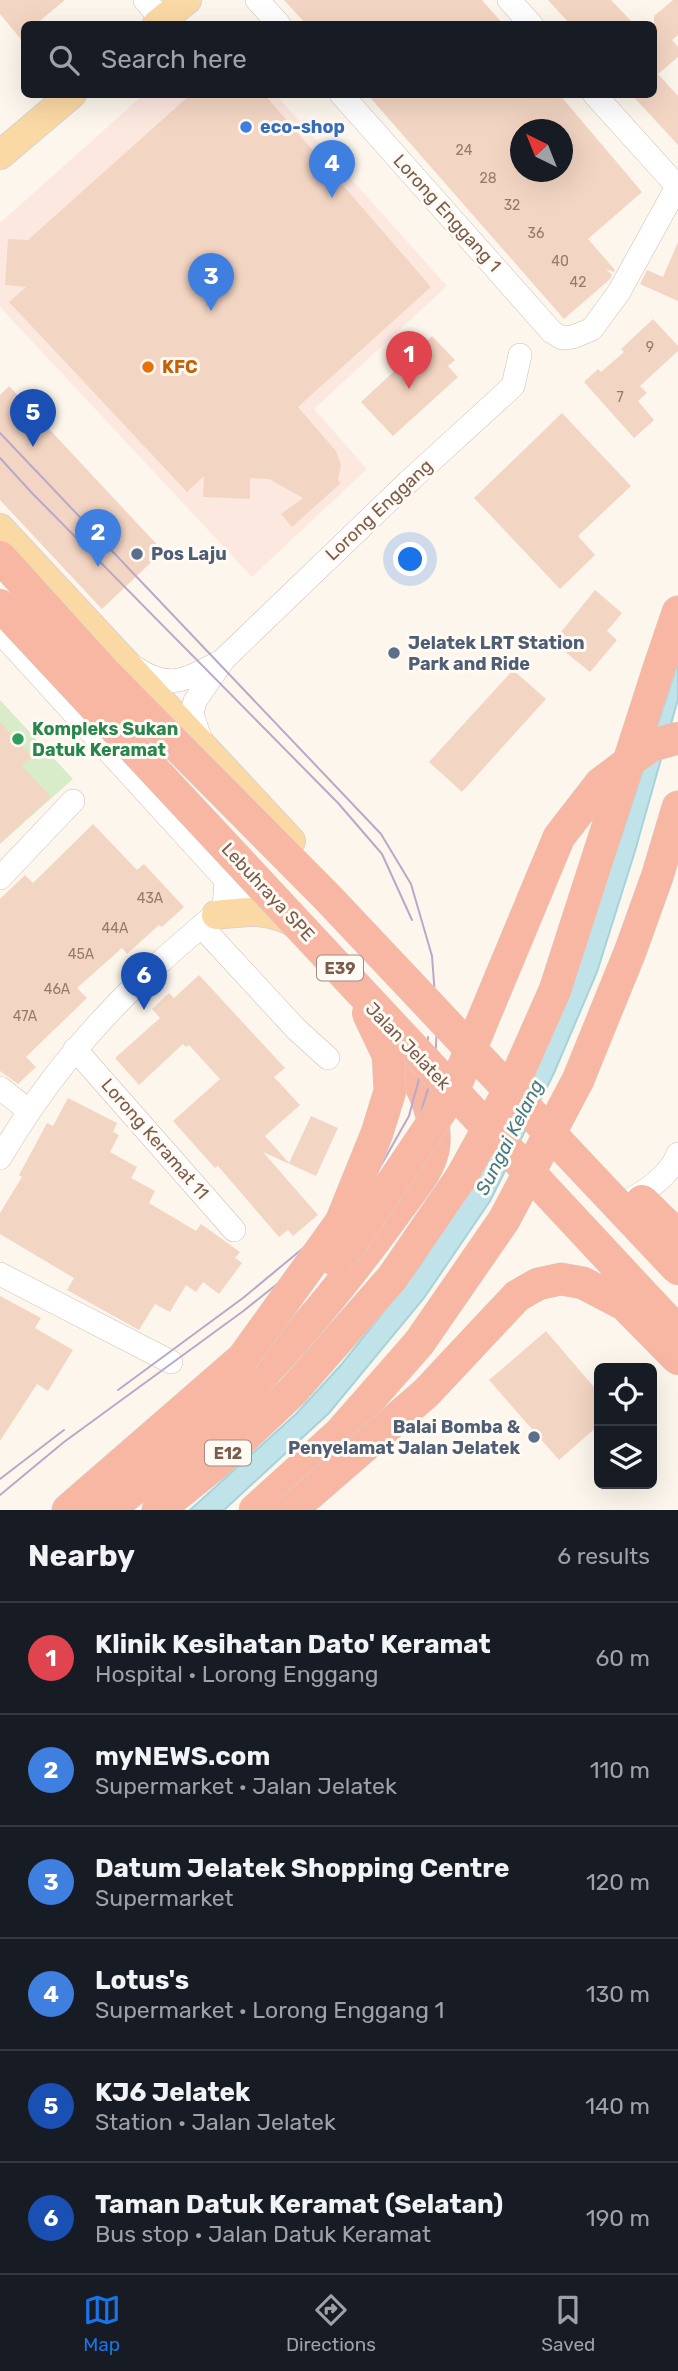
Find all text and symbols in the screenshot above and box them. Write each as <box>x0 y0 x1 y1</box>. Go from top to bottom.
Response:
search box <box>21 21 657 98</box>
icon: search <box>45 41 83 79</box>
text: Search here <box>101 44 247 75</box>
place label: eco-shop <box>260 116 345 138</box>
marker: eco-shop <box>238 119 254 135</box>
north arrow <box>510 119 573 182</box>
pin: 4 <box>309 140 355 198</box>
house number: 24 <box>456 142 473 159</box>
street label: Lorong Enggang 1 <box>389 150 505 276</box>
house number: 28 <box>479 170 497 187</box>
house number: 32 <box>504 197 520 214</box>
house number: 36 <box>528 225 544 242</box>
pin: 3 <box>188 253 234 311</box>
house number: 40 <box>551 253 569 270</box>
house number: 42 <box>570 274 586 291</box>
pin: 1 <box>386 331 432 389</box>
house number: 9 <box>646 339 654 356</box>
place label: KFC <box>162 356 198 378</box>
marker: KFC <box>140 359 156 375</box>
pin: 5 <box>10 389 56 447</box>
house number: 7 <box>616 389 624 406</box>
street label: Lorong Enggang <box>321 455 437 565</box>
pin: 2 <box>75 509 121 567</box>
your location <box>393 542 427 576</box>
place label: Pos Laju <box>151 543 227 565</box>
marker: Pos Laju <box>129 546 145 562</box>
place label: Jelatek LRT Station Park and Ride <box>408 632 585 675</box>
marker: Jelatek LRT Station Park and Ride <box>386 645 402 661</box>
place label: Kompleks Sukan Datuk Keramat <box>32 718 178 761</box>
marker: Kompleks Sukan Datuk Keramat <box>10 731 26 747</box>
street label: Lebuhraya SPE <box>217 838 319 946</box>
house number: 43A <box>137 890 164 907</box>
house number: 44A <box>102 920 129 937</box>
house number: 45A <box>68 946 95 963</box>
pin: 6 <box>121 952 167 1010</box>
road number: E39 <box>317 956 363 980</box>
house number: 46A <box>44 981 71 998</box>
street label: Jalan Jelatek <box>361 998 456 1095</box>
house number: 47A <box>13 1008 38 1025</box>
street label: Lorong Keramat 11 <box>96 1074 214 1204</box>
water label: Sungai Kelang <box>471 1076 548 1199</box>
map controls <box>594 1363 657 1489</box>
button: locate <box>594 1363 657 1426</box>
place label: Balai Bomba & Penyelamat Jalan Jelatek <box>288 1416 521 1459</box>
button: layers <box>594 1426 657 1489</box>
marker: Balai Bomba & Penyelamat Jalan Jelatek <box>526 1429 542 1445</box>
road number: E12 <box>205 1441 251 1466</box>
text: Nearby <box>28 1538 135 1574</box>
text: 6 results <box>557 1542 650 1570</box>
text: Klinik Kesihatan Dato' Keramat <box>95 1629 491 1660</box>
text: 1 <box>45 1644 57 1672</box>
text: 60 m <box>595 1644 650 1672</box>
text: Hospital · Lorong Enggang <box>95 1660 378 1688</box>
text: myNEWS.com <box>95 1741 270 1772</box>
text: 2 <box>44 1756 58 1784</box>
text: 110 m <box>590 1756 650 1784</box>
text: Supermarket · Jalan Jelatek <box>95 1772 397 1800</box>
text: Datum Jelatek Shopping Centre <box>95 1853 509 1884</box>
text: 3 <box>43 1868 59 1896</box>
text: 120 m <box>586 1868 650 1896</box>
text: Supermarket <box>95 1884 233 1912</box>
text: Lotus's <box>95 1965 189 1996</box>
text: 4 <box>43 1980 59 2008</box>
text: 130 m <box>586 1980 650 2008</box>
text: Supermarket · Lorong Enggang 1 <box>95 1996 444 2024</box>
text: KJ6 Jelatek <box>95 2077 250 2108</box>
text: 5 <box>44 2092 58 2120</box>
text: 140 m <box>585 2092 650 2120</box>
text: Station · Jalan Jelatek <box>95 2108 336 2136</box>
text: Taman Datuk Keramat (Selatan) <box>95 2189 503 2220</box>
text: 6 <box>44 2204 58 2232</box>
text: 190 m <box>586 2204 650 2232</box>
text: Bus stop · Jalan Datuk Keramat <box>95 2220 431 2248</box>
tab: Map <box>83 2291 121 2356</box>
tab: Directions <box>286 2291 376 2356</box>
tab: Saved <box>541 2291 595 2356</box>

